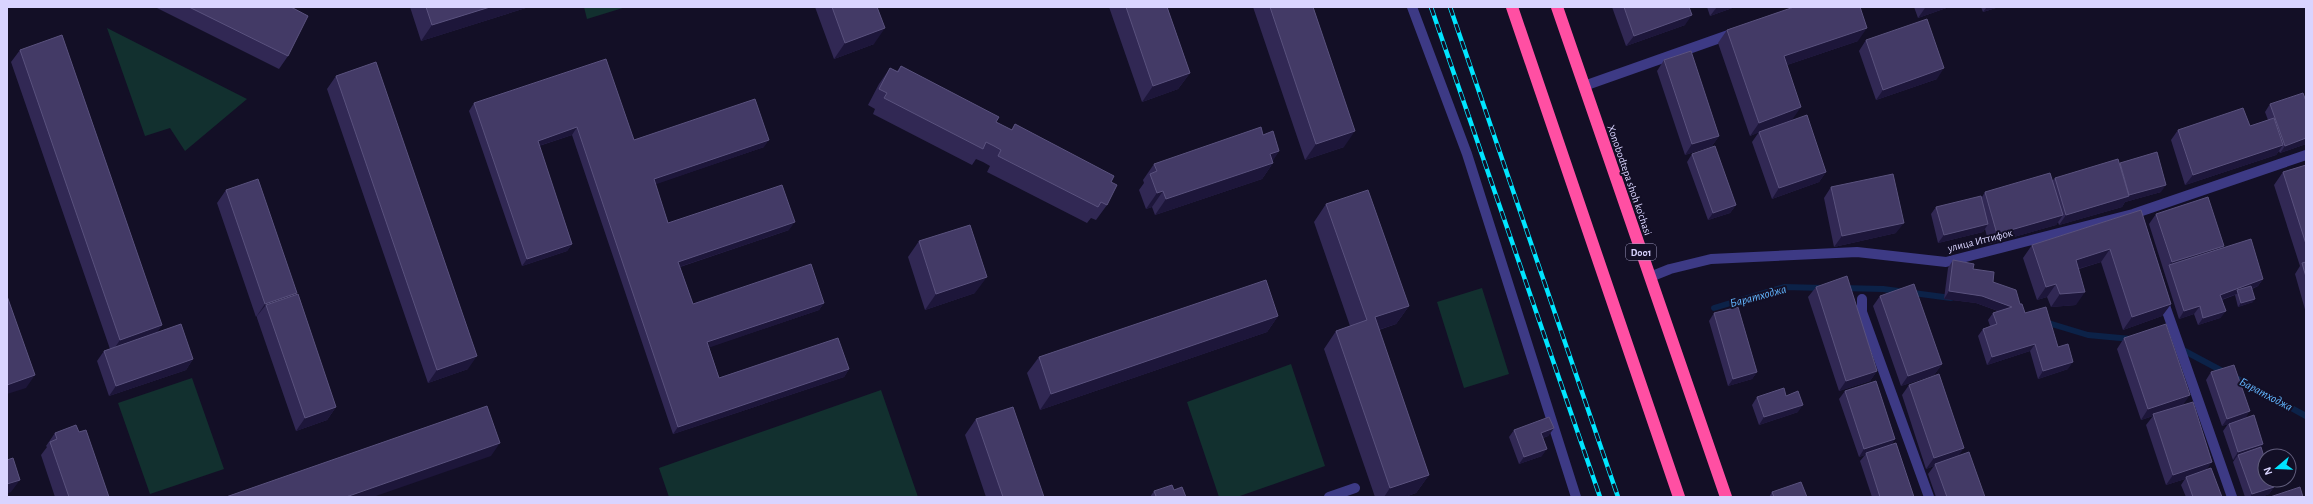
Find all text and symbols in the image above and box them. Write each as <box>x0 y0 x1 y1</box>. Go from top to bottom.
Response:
street label: Xonobodtepa shoh ko'chasi <box>1605 124 1654 237</box>
street label: улица Иттифок <box>1946 227 2014 254</box>
road number: D001 <box>1626 244 1656 260</box>
water label: Баратходжа <box>1728 283 1788 310</box>
water label: Баратходжа <box>2237 375 2294 414</box>
north arrow <box>2257 448 2297 488</box>
text: N <box>2262 466 2274 477</box>

